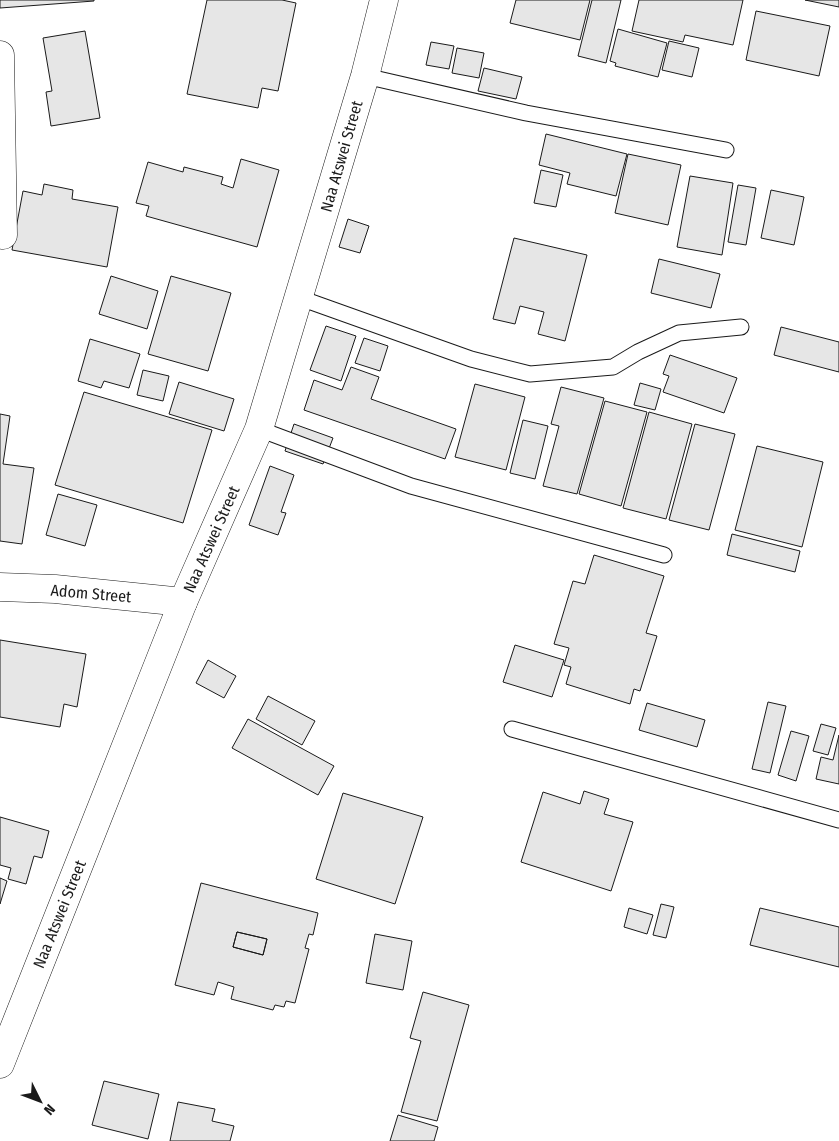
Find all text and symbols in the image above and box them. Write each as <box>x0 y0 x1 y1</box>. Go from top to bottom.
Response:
street label: Naa Atswei Street <box>317 98 367 214</box>
street label: Naa Atswei Street <box>179 482 244 596</box>
street label: Adom Street <box>50 581 133 607</box>
street label: Naa Atswei Street <box>29 857 90 971</box>
north arrow <box>15 1076 65 1126</box>
text: N <box>40 1101 58 1118</box>

